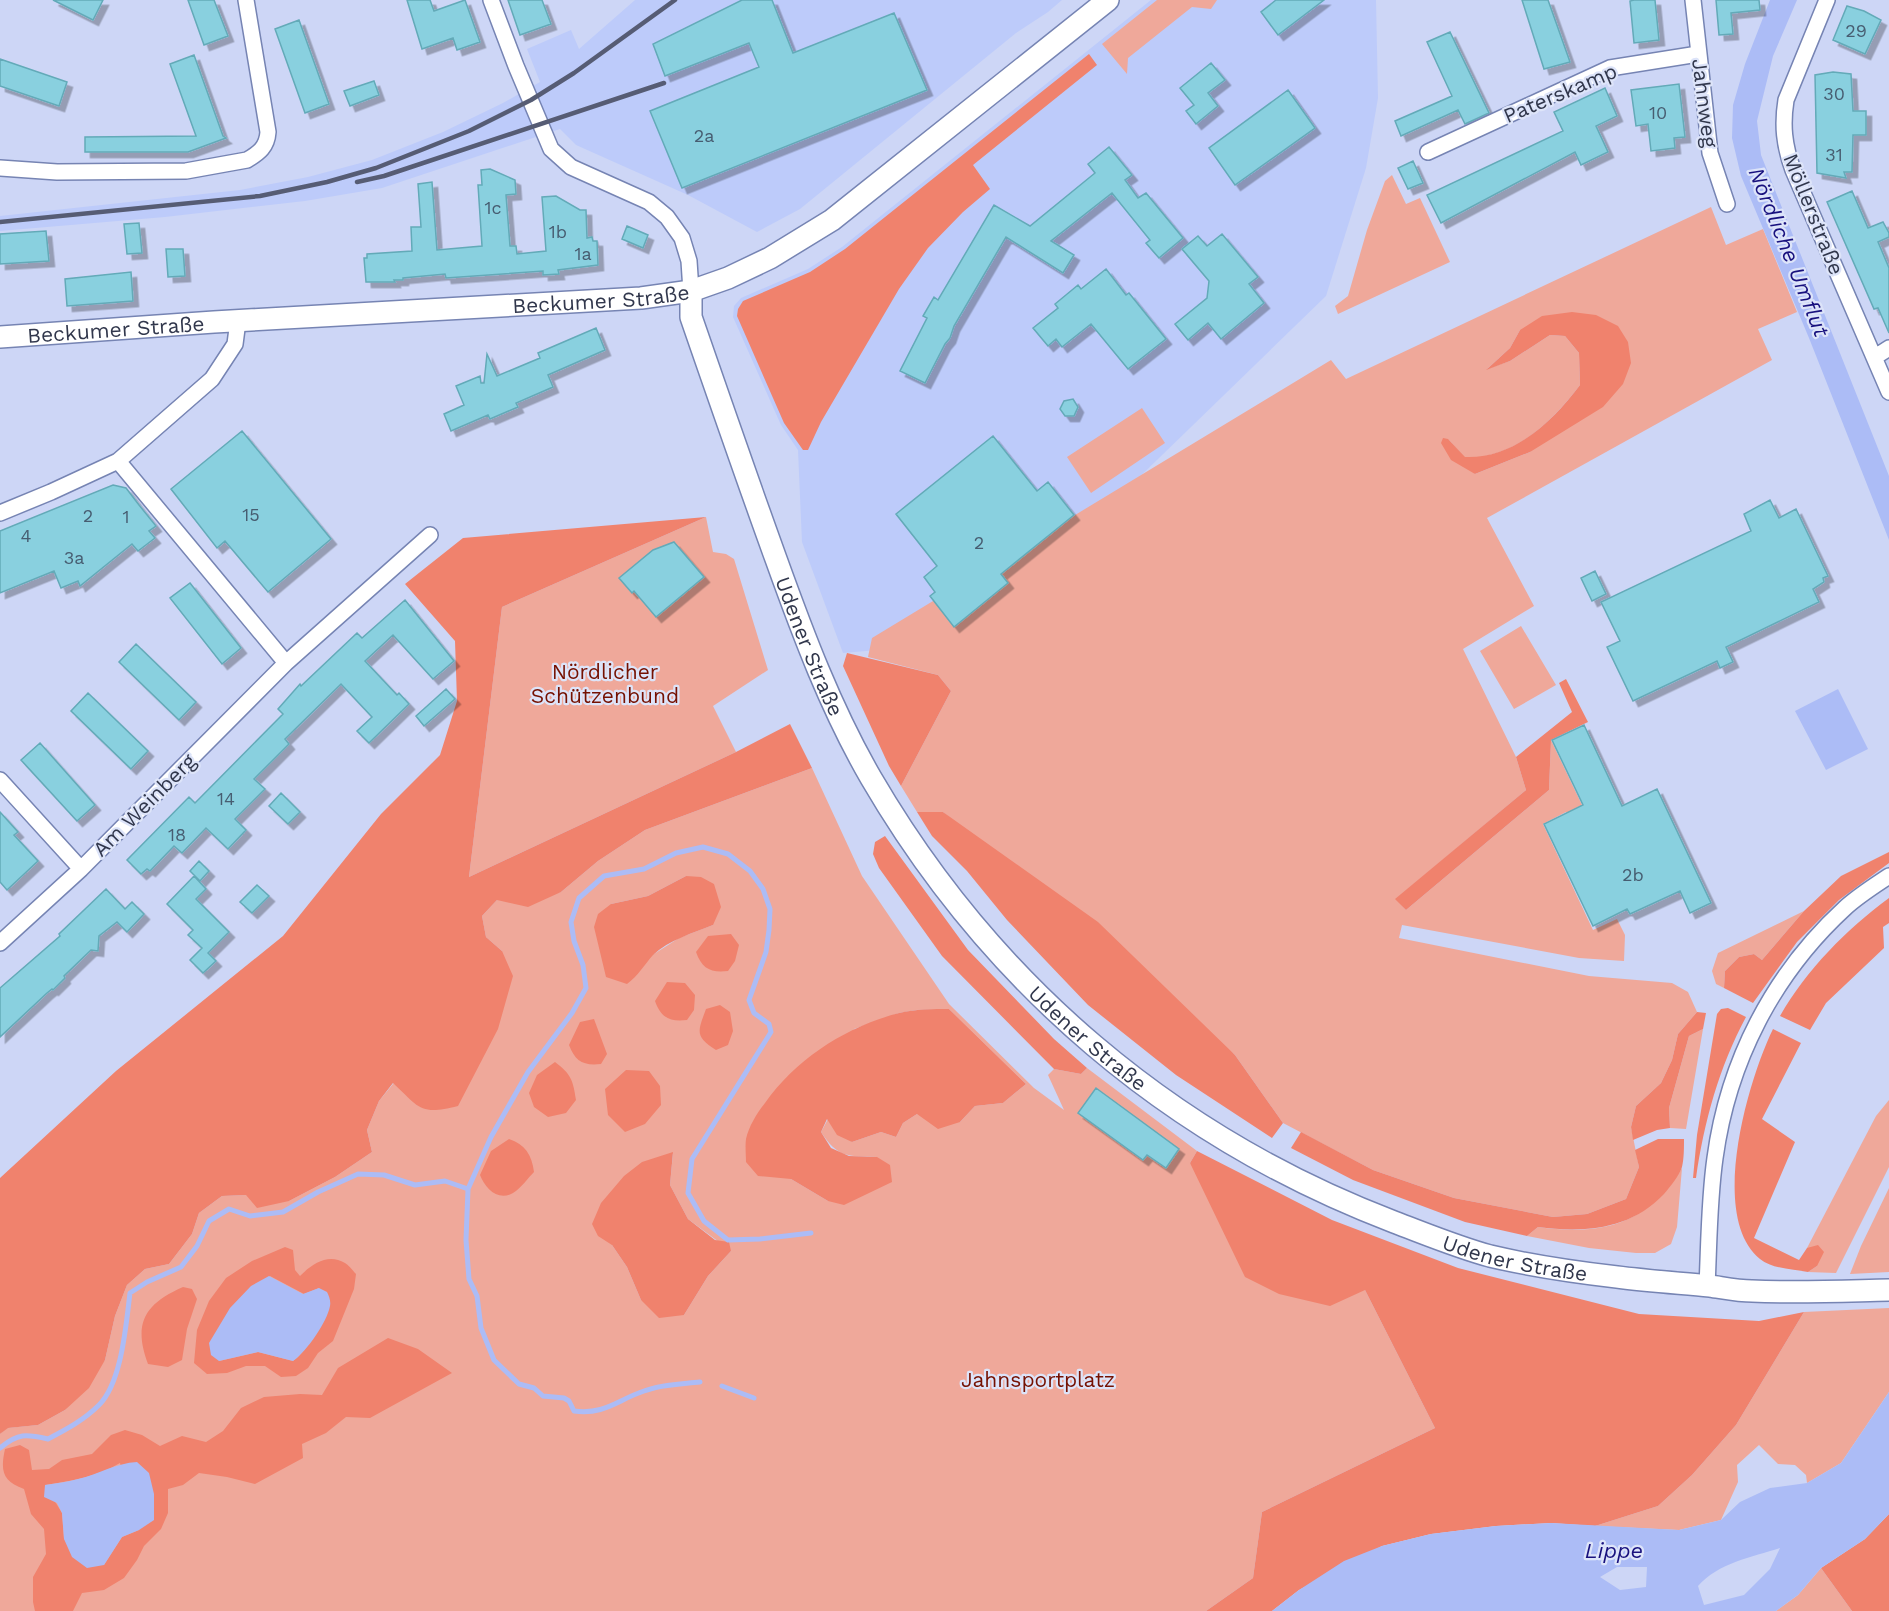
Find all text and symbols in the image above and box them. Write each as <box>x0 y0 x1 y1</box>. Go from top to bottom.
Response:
house number: 29 <box>1845 20 1867 41</box>
street label: Jahnweg <box>1687 57 1723 150</box>
street label: Paterskamp <box>1499 58 1621 128</box>
house number: 30 <box>1823 83 1845 104</box>
house number: 10 <box>1649 102 1667 123</box>
house number: 2a <box>694 125 714 146</box>
house number: 31 <box>1825 144 1843 165</box>
street label: Möllerstraße <box>1778 150 1850 278</box>
water label: Nördliche Umflut <box>1744 164 1835 341</box>
house number: 1c <box>484 197 502 218</box>
house number: 1b <box>549 221 567 242</box>
house number: 1a <box>574 243 592 264</box>
street label: Beckumer Straße <box>512 279 691 318</box>
street label: Beckumer Straße <box>26 310 205 348</box>
house number: 15 <box>242 504 260 525</box>
house number: 2 <box>83 505 93 526</box>
house number: 1 <box>122 506 130 527</box>
house number: 4 <box>21 525 32 546</box>
house number: 2 <box>974 532 984 553</box>
house number: 3a <box>64 547 84 568</box>
street label: Udener Straße <box>771 573 849 720</box>
park label: Nördlicher Schützenbund <box>531 659 679 708</box>
street label: Am Weinberg <box>87 748 201 862</box>
house number: 14 <box>217 788 235 809</box>
house number: 18 <box>168 824 186 845</box>
house number: 2b <box>1622 864 1644 885</box>
street label: Udener Straße <box>1024 980 1152 1096</box>
street label: Udener Straße <box>1439 1229 1589 1286</box>
park label: Jahnsportplatz <box>961 1367 1115 1392</box>
water label: Lippe <box>1585 1538 1643 1563</box>

